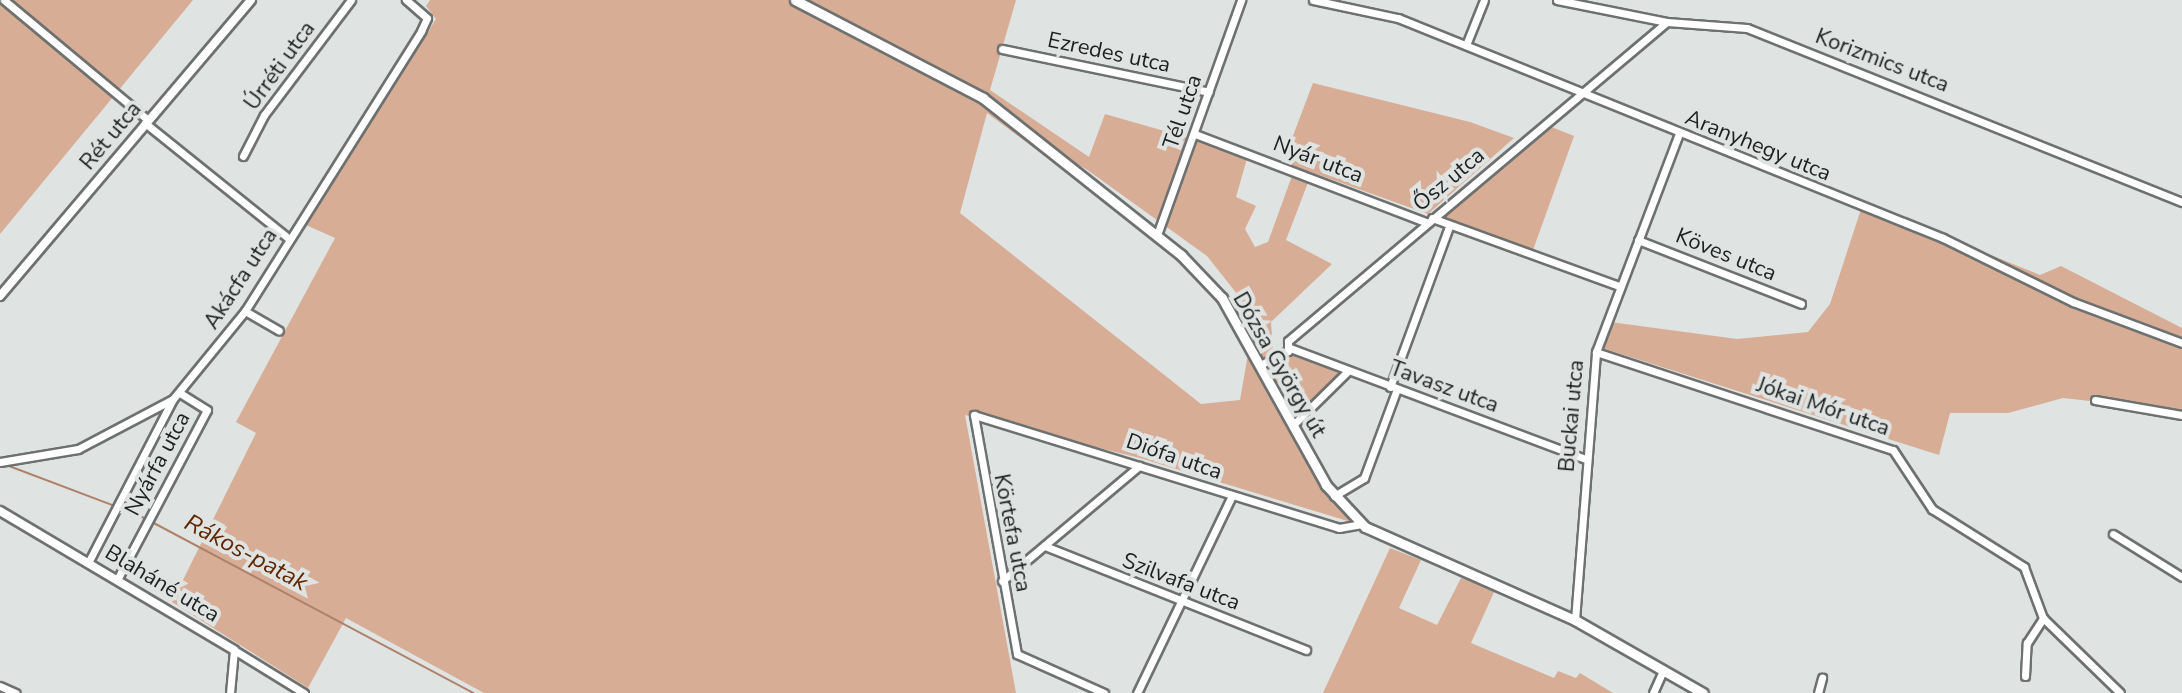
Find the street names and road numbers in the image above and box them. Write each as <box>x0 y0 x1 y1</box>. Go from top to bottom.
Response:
street label: Úrréti utca <box>239 16 321 116</box>
street label: Korizmics utca <box>1811 23 1953 99</box>
street label: Ezredes utca <box>1045 27 1173 79</box>
street label: Tél utca <box>1158 71 1208 153</box>
street label: Rét utca <box>75 96 147 176</box>
street label: Aranyhegy utca <box>1681 105 1835 187</box>
street label: Nyár utca <box>1269 131 1367 189</box>
street label: Ősz utca <box>1408 143 1490 217</box>
street label: Köves utca <box>1672 223 1780 287</box>
street label: Akácfa utca <box>199 224 283 334</box>
street label: Dózsa György út <box>1227 288 1331 442</box>
street label: Tavasz utca <box>1386 355 1502 419</box>
street label: Buckai utca <box>1554 359 1590 473</box>
street label: Jókai Mór utca <box>1753 372 1893 442</box>
street label: Nyárfa utca <box>120 408 196 520</box>
street label: Diófa utca <box>1123 428 1225 486</box>
street label: Körtefa utca <box>988 472 1036 594</box>
street label: Blaháné utca <box>100 540 224 628</box>
street label: Szilvafa utca <box>1118 547 1244 617</box>

